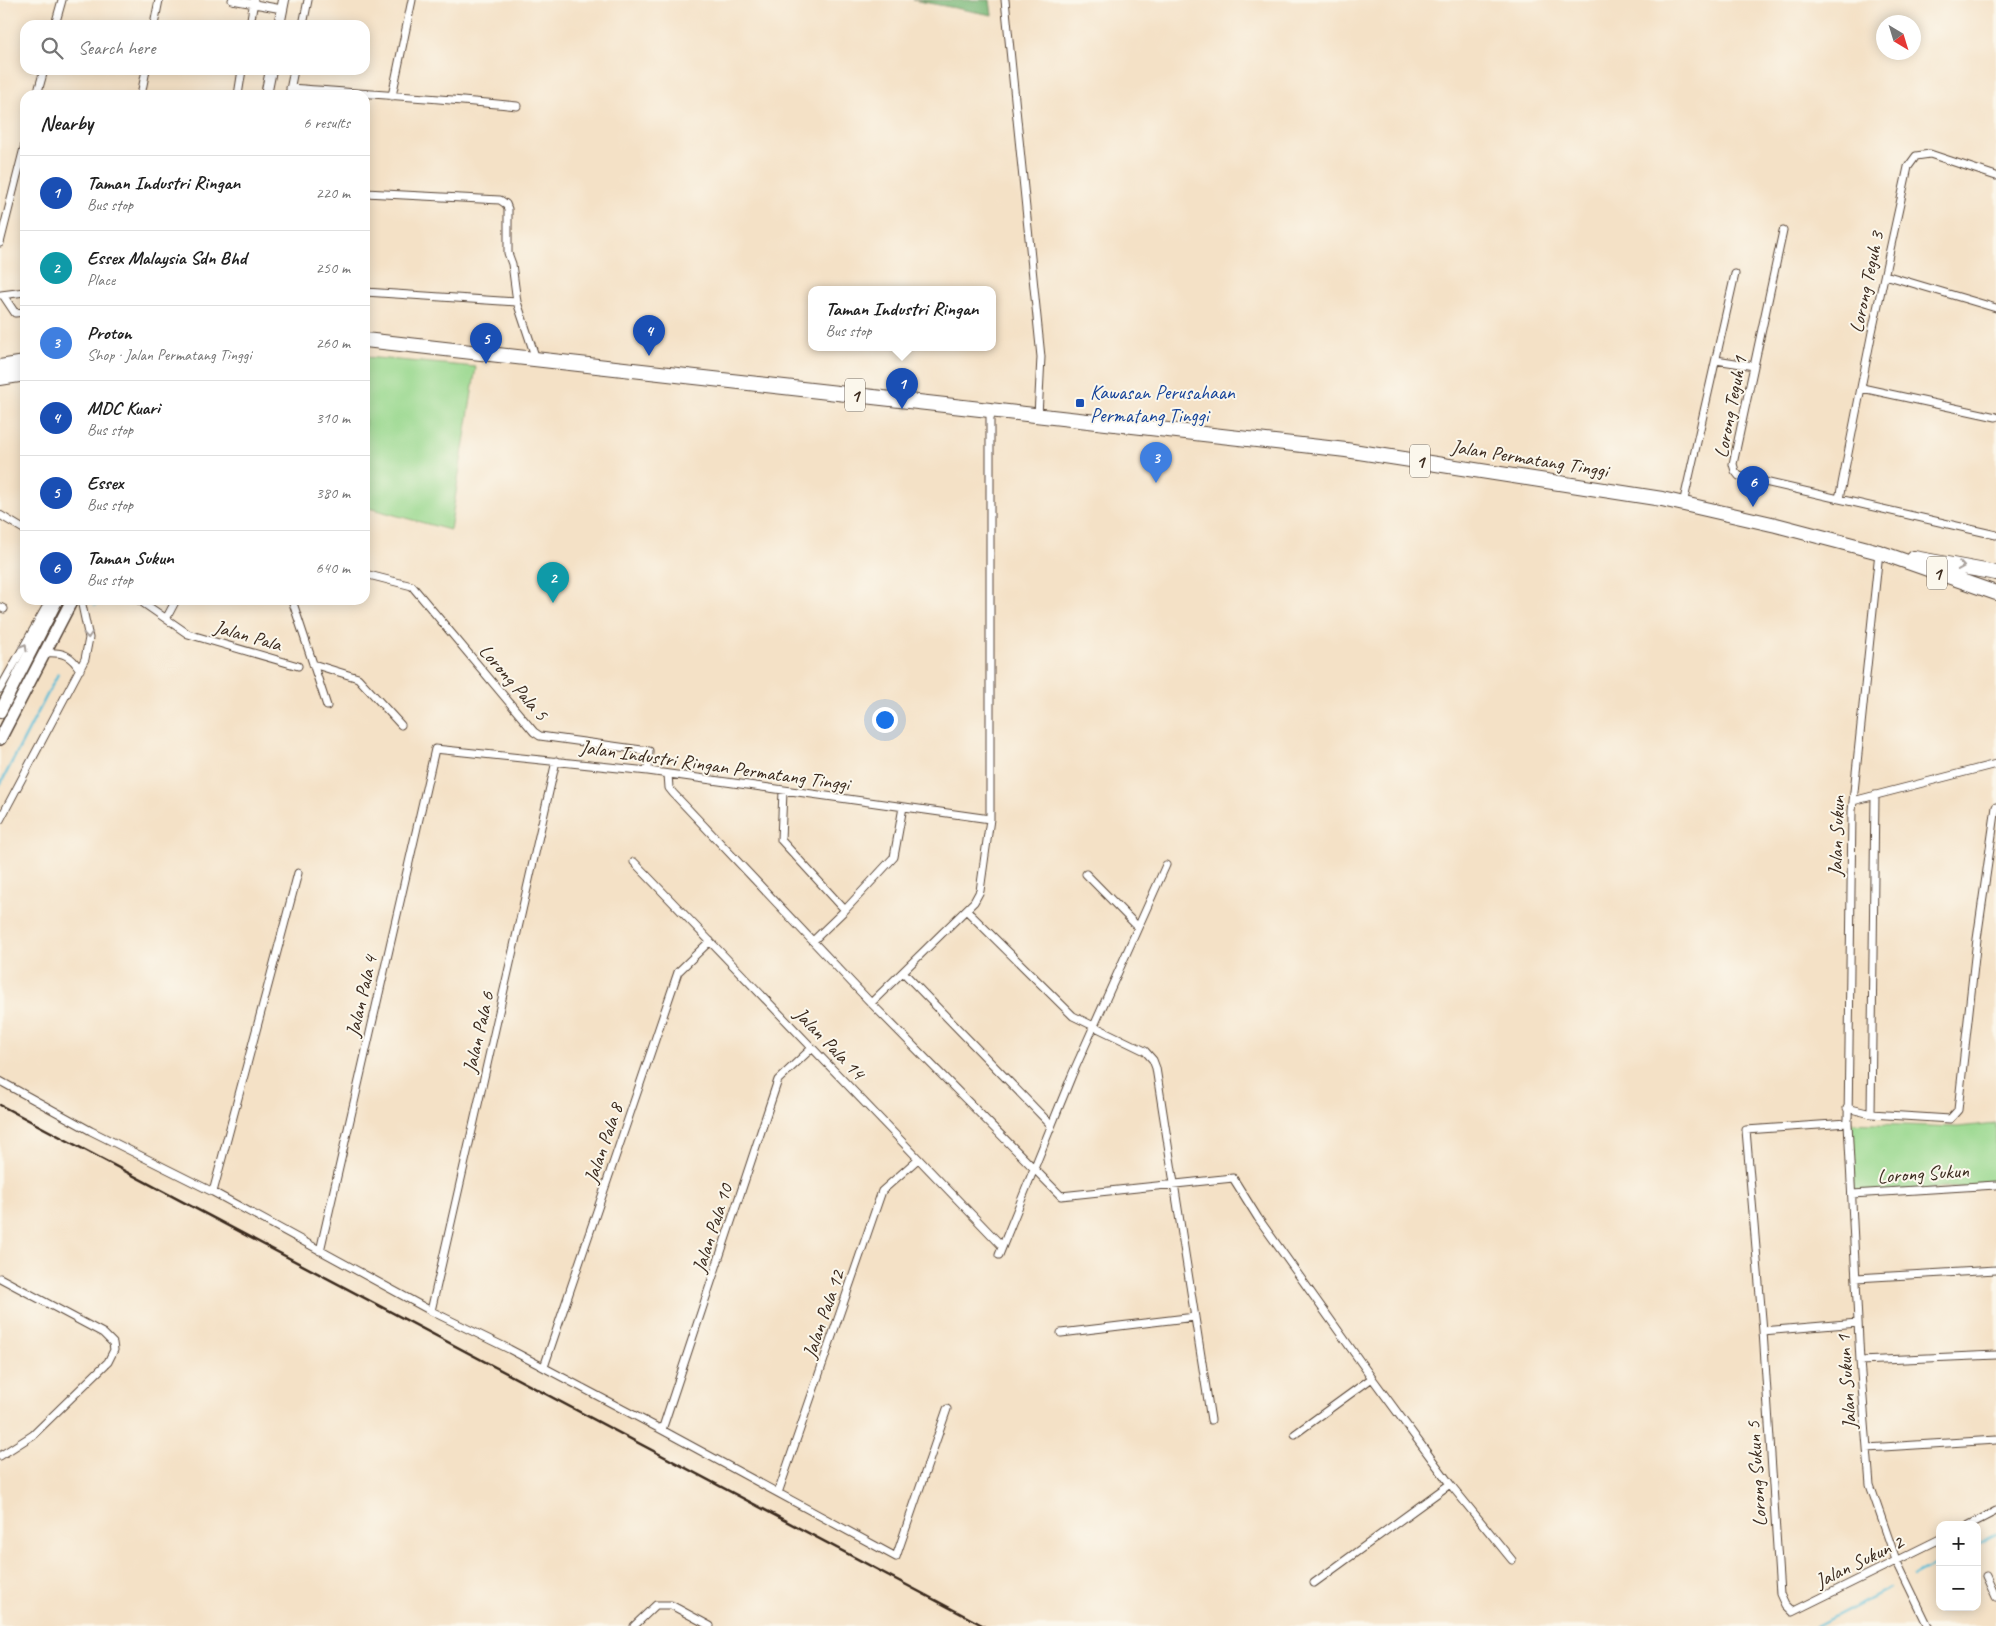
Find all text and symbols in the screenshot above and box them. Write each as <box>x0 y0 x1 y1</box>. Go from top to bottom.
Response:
north arrow <box>1876 15 1921 60</box>
search box <box>20 20 370 75</box>
icon: search <box>38 34 66 62</box>
text: Search here <box>78 36 155 60</box>
text: Nearby <box>40 110 93 136</box>
text: 6 results <box>303 113 350 133</box>
text: Taman Industri Ringan <box>87 171 240 195</box>
text: 1 <box>52 183 60 203</box>
text: 220 m <box>316 183 350 203</box>
text: Bus stop <box>87 195 133 215</box>
street label: Lorong Teguh 3 <box>1844 227 1890 335</box>
text: Essex Malaysia Sdn Bhd <box>87 246 246 270</box>
text: 2 <box>52 258 60 278</box>
text: 250 m <box>316 258 350 278</box>
text: Place <box>87 270 115 290</box>
popup <box>808 286 996 351</box>
text: Taman Industri Ringan <box>825 297 979 321</box>
pin: 4 <box>633 315 665 356</box>
text: Proton <box>87 321 132 345</box>
text: Bus stop <box>825 321 871 341</box>
pin: 5 <box>470 323 502 364</box>
text: 3 <box>52 333 60 353</box>
text: 260 m <box>316 333 350 353</box>
text: Shop · Jalan Permatang Tinggi <box>87 345 252 365</box>
street label: Lorong Teguh 1 <box>1708 353 1753 460</box>
pin: 1 <box>886 368 918 409</box>
road number: 1 <box>845 378 865 412</box>
place label: Kawasan Perusahaan Permatang Tinggi <box>1090 380 1236 428</box>
text: MDC Kuari <box>87 396 160 420</box>
marker: Kawasan Perusahaan Permatang Tinggi <box>1074 397 1086 409</box>
text: 4 <box>52 408 60 428</box>
text: 310 m <box>316 408 350 428</box>
text: Bus stop <box>87 420 133 440</box>
street label: Jalan Permatang Tinggi <box>1449 434 1612 484</box>
pin: 3 <box>1140 442 1172 483</box>
road number: 1 <box>1410 444 1430 478</box>
pin: 6 <box>1737 466 1769 507</box>
text: Essex <box>87 471 123 495</box>
text: 5 <box>53 483 59 503</box>
text: 380 m <box>316 483 350 503</box>
text: Bus stop <box>87 495 133 515</box>
text: Taman Sukun <box>87 546 174 570</box>
road number: 1 <box>1927 556 1947 590</box>
text: 6 <box>52 558 60 578</box>
text: 640 m <box>316 558 350 578</box>
one-way arrow <box>1957 560 1966 570</box>
pin: 2 <box>537 562 569 603</box>
text: Bus stop <box>87 570 133 590</box>
street label: Jalan Pala <box>210 614 286 657</box>
one-way arrow <box>82 632 93 640</box>
street label: Lorong Pala 5 <box>474 639 554 727</box>
one-way arrow <box>18 643 28 652</box>
your location <box>872 707 898 733</box>
street label: Jalan Industri Ringan Permatang Tinggi <box>578 734 853 797</box>
street label: Jalan Sukun <box>1823 794 1850 878</box>
street label: Jalan Pala 4 <box>340 951 383 1040</box>
street label: Jalan Pala 6 <box>457 988 500 1076</box>
street label: Jalan Pala 14 <box>788 1001 872 1086</box>
street label: Jalan Pala 8 <box>578 1098 629 1187</box>
street label: Lorong Sukun <box>1876 1158 1971 1189</box>
street label: Jalan Pala 10 <box>686 1179 739 1276</box>
street label: Jalan Pala 12 <box>796 1265 851 1362</box>
street label: Jalan Sukun 1 <box>1831 1333 1862 1431</box>
street label: Lorong Sukun 5 <box>1740 1419 1773 1528</box>
map controls <box>1936 1521 1981 1611</box>
button: + <box>1936 1521 1981 1566</box>
street label: Jalan Sukun 2 <box>1810 1529 1909 1594</box>
button: − <box>1936 1566 1981 1611</box>

